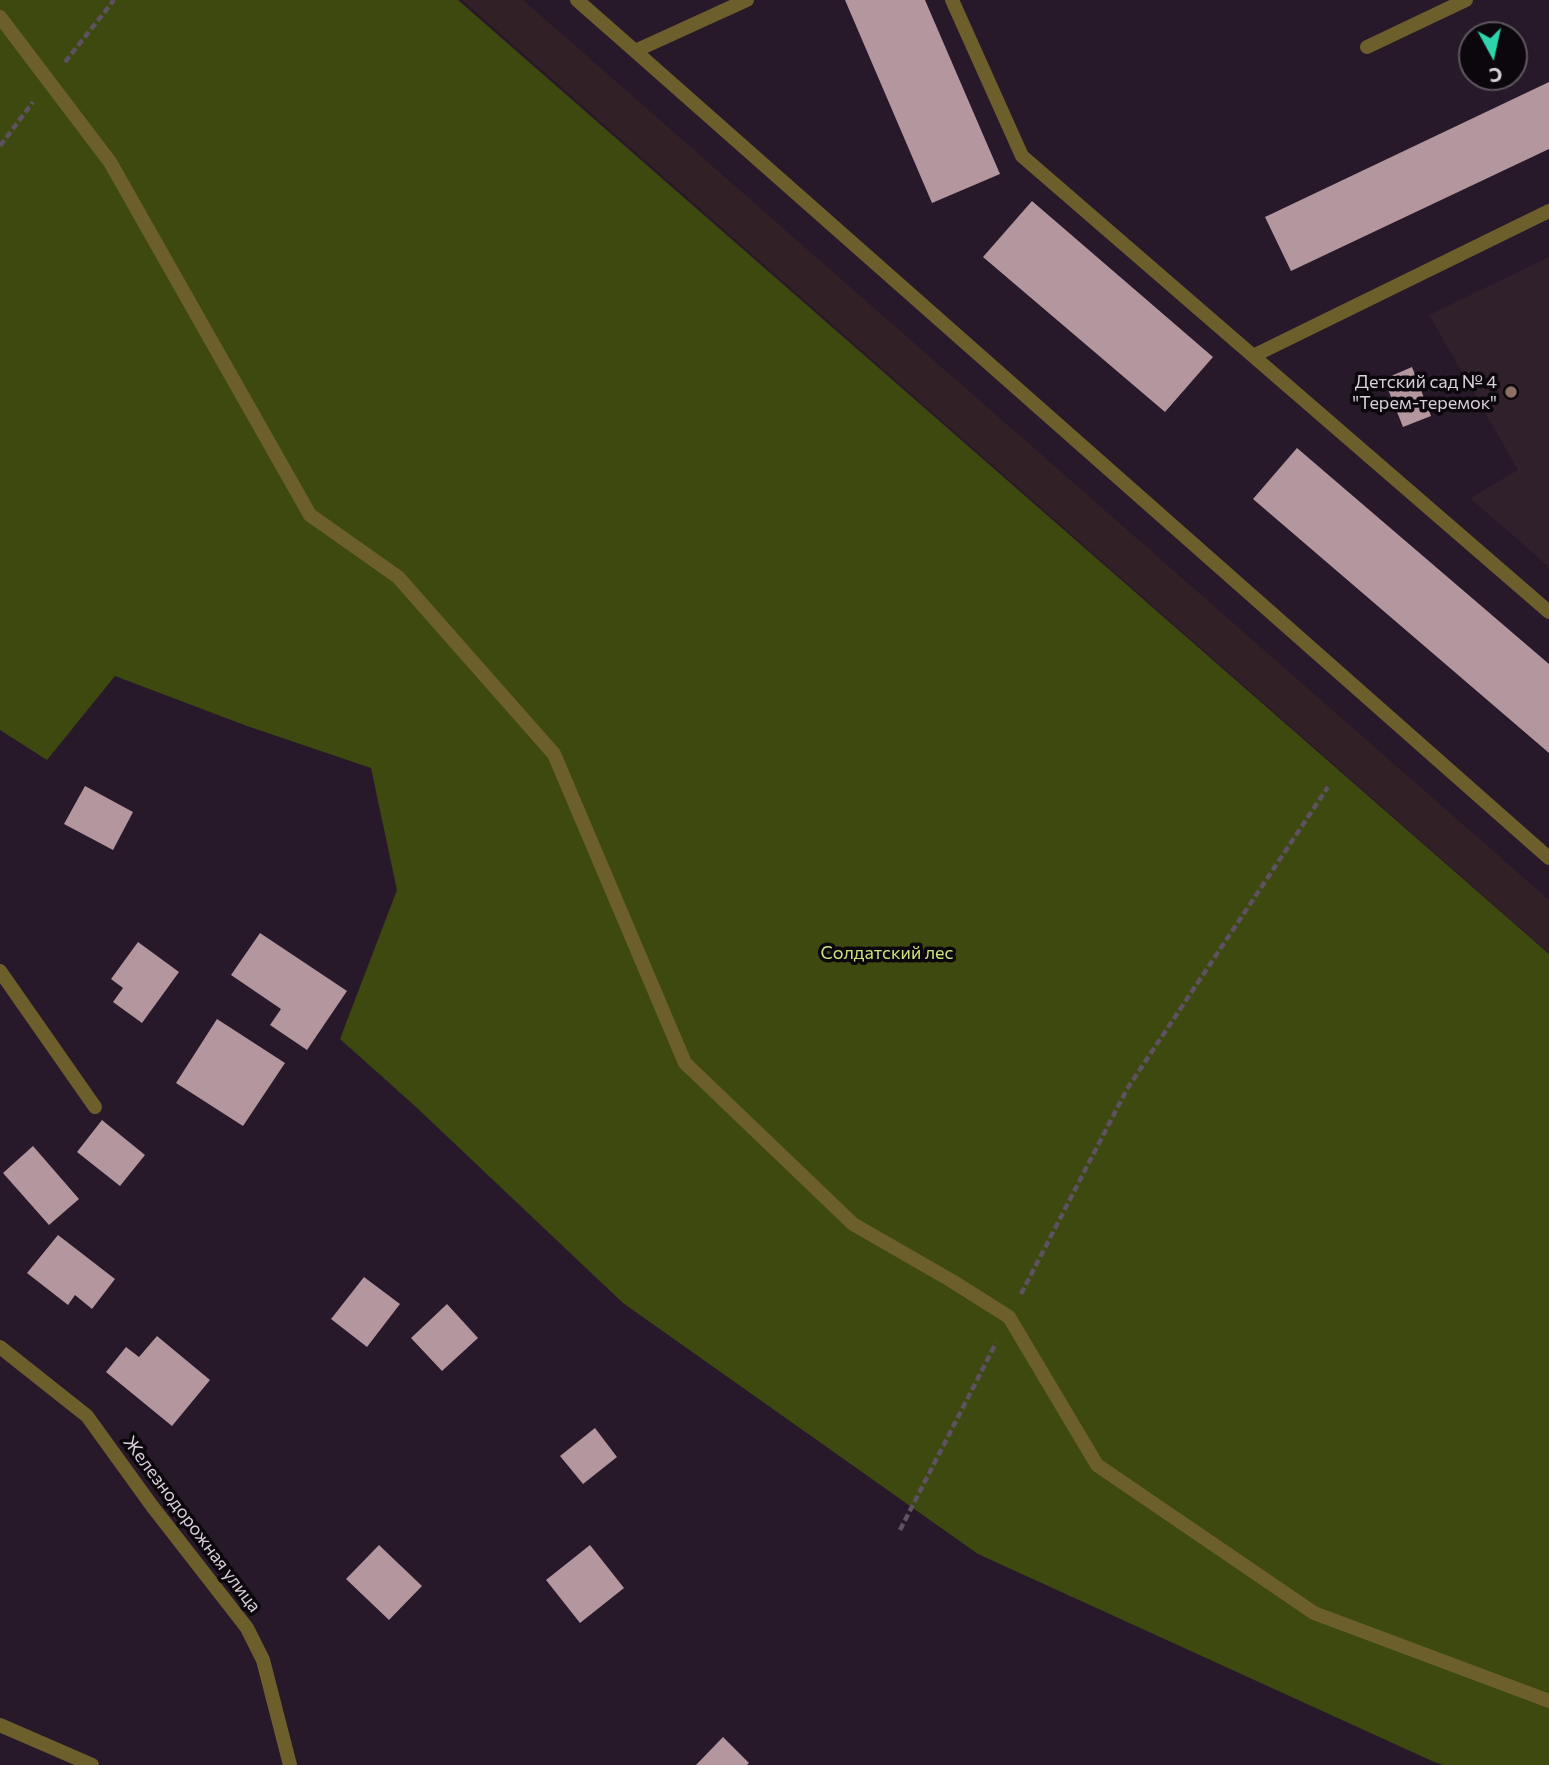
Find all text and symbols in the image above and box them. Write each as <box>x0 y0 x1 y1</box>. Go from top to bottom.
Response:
north arrow <box>1458 21 1528 91</box>
text: С <box>1488 63 1504 88</box>
place label: Детский сад № 4 "Терем-теремок" <box>1353 371 1497 414</box>
marker: Детский сад № 4 "Терем-теремок" <box>1503 384 1519 400</box>
park label: Солдатский лес <box>821 942 953 964</box>
street label: Железнодорожная улица <box>119 1432 265 1616</box>

